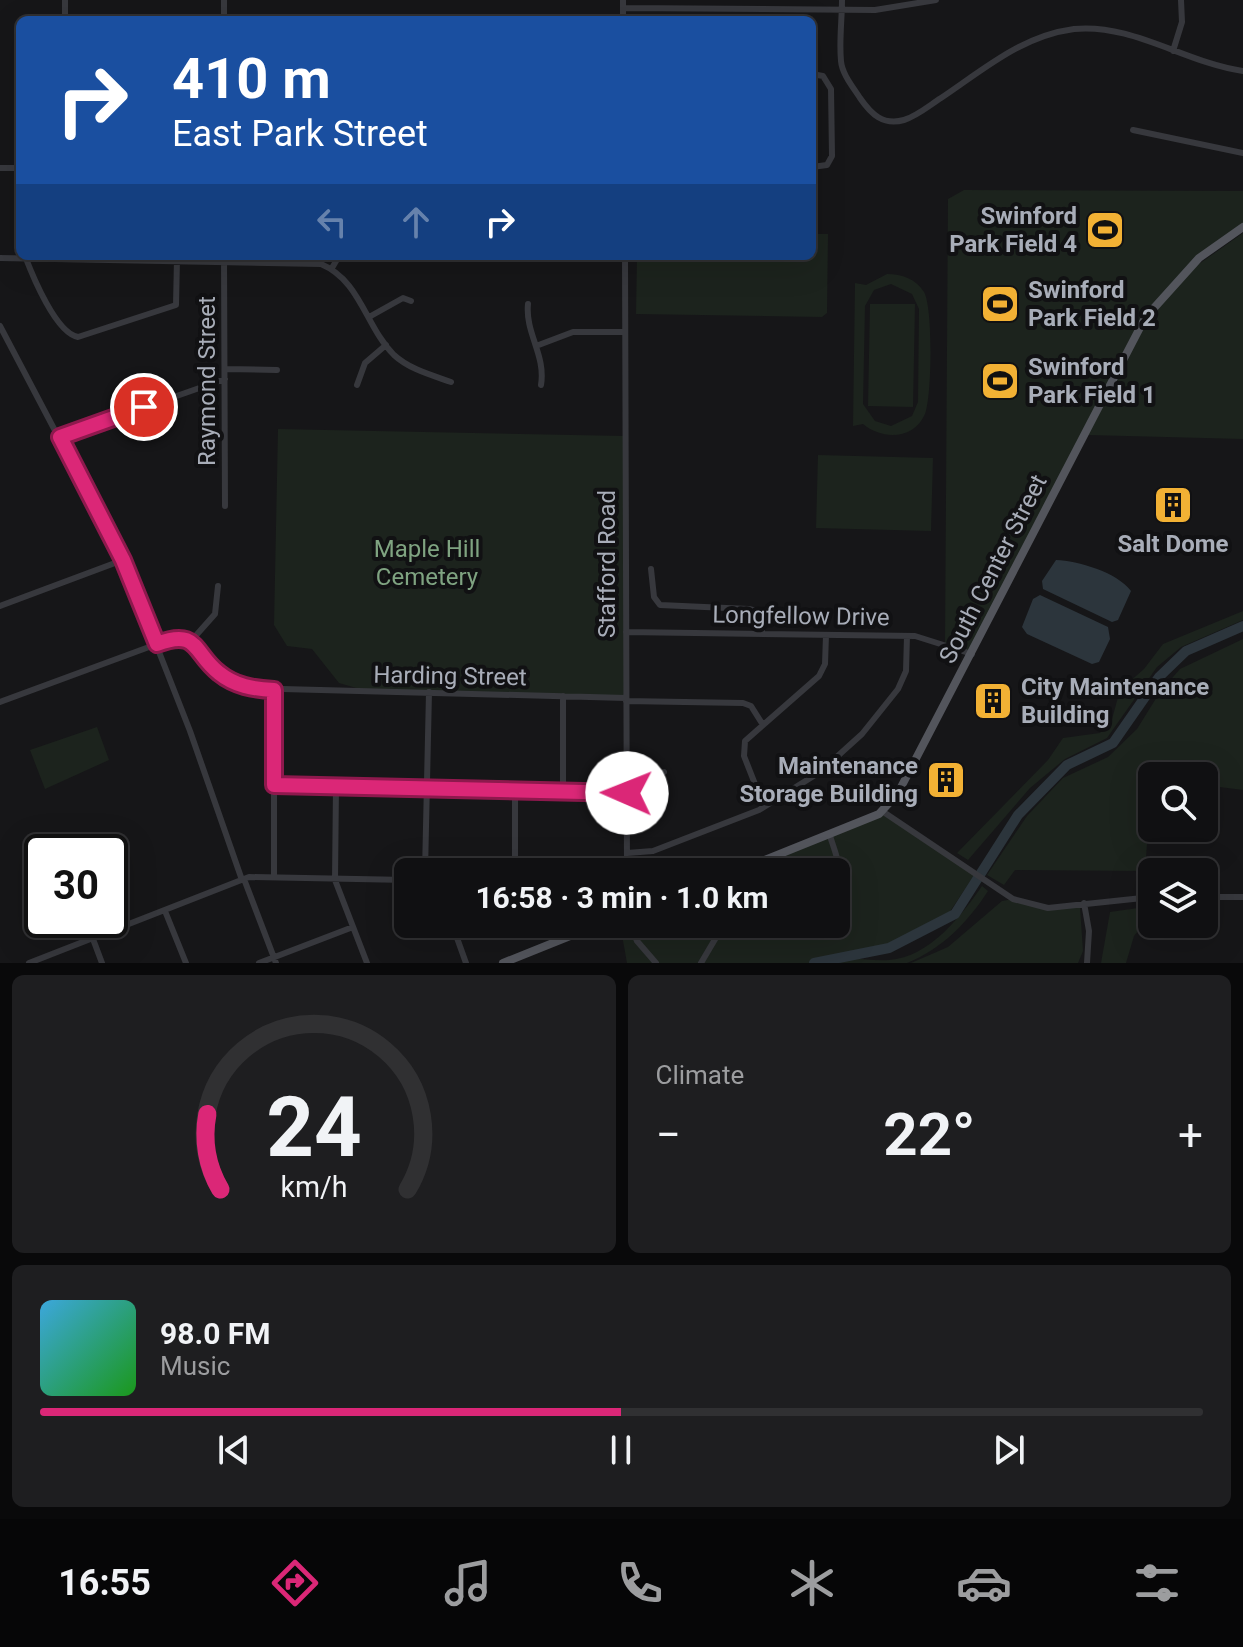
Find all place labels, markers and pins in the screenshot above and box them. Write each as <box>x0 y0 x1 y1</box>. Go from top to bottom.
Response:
place label: Swinford Park Field 4 <box>949 202 1077 258</box>
sports icon: Swinford Park Field 4 <box>1084 209 1126 251</box>
place label: Swinford Park Field 2 <box>1028 276 1156 332</box>
sports icon: Swinford Park Field 2 <box>979 283 1021 325</box>
place label: Swinford Park Field 1 <box>1028 353 1156 409</box>
sports icon: Swinford Park Field 1 <box>979 360 1021 402</box>
pin <box>110 373 178 441</box>
building icon: Salt Dome <box>1152 484 1194 526</box>
place label: Salt Dome <box>1118 530 1229 558</box>
place label: City Maintenance Building <box>1021 673 1209 729</box>
building icon: City Maintenance Building <box>972 680 1014 722</box>
place label: Maintenance Storage Building <box>740 752 918 808</box>
building icon: Maintenance Storage Building <box>925 759 967 801</box>

